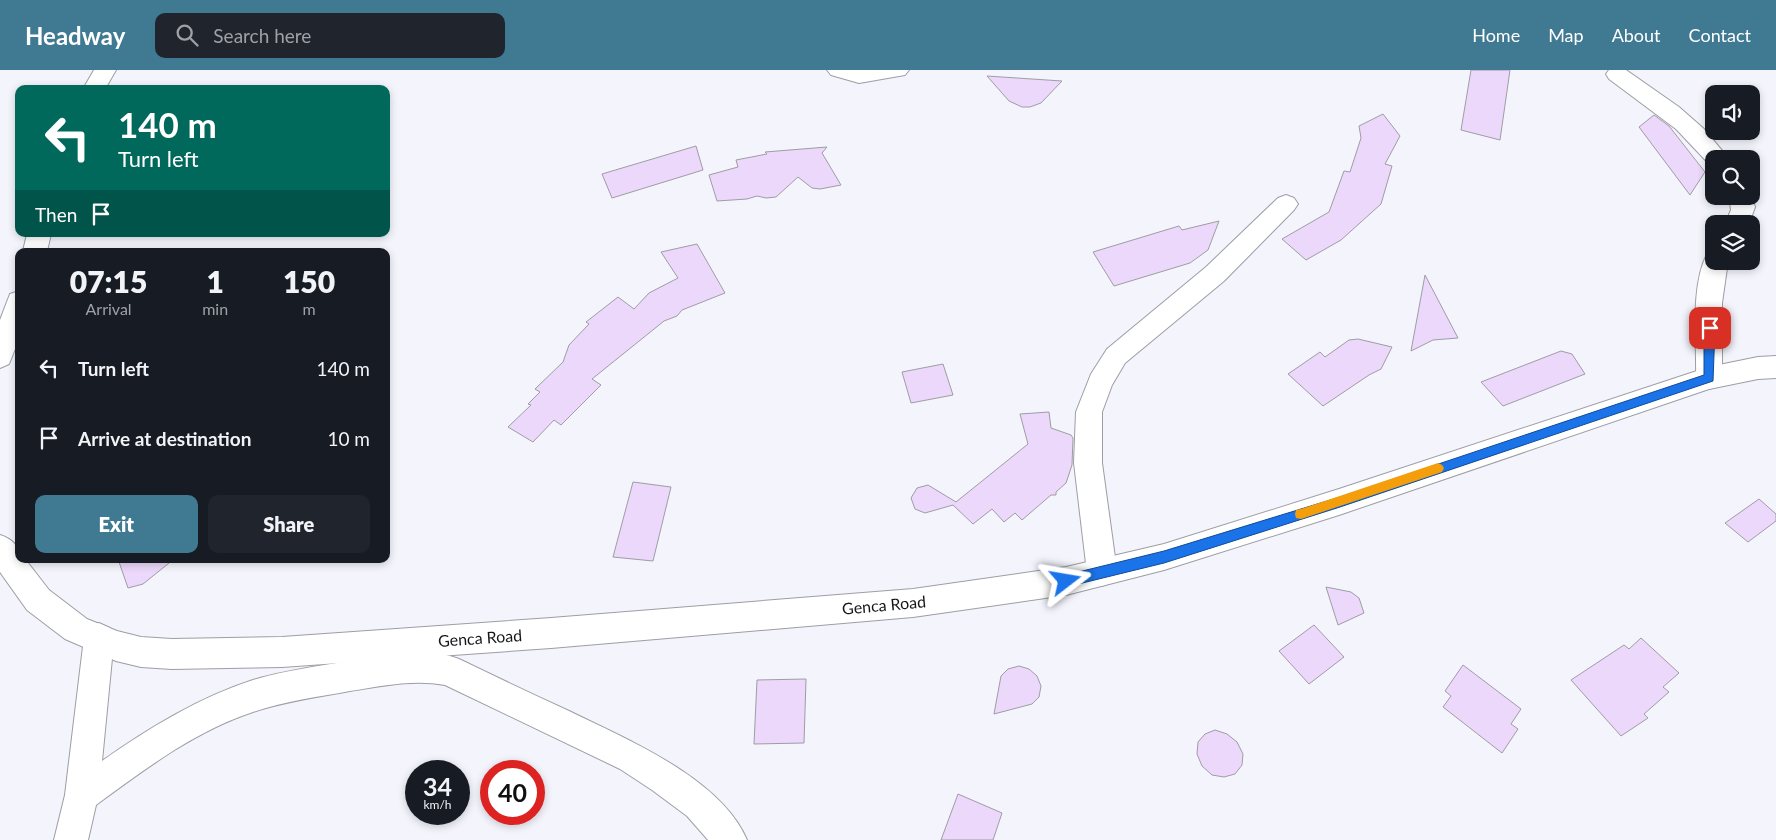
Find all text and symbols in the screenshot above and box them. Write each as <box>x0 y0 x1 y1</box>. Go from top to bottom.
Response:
search box <box>155 13 505 58</box>
text: Headway <box>25 21 125 50</box>
icon: search <box>173 21 201 49</box>
text: Search here <box>213 24 311 47</box>
text: Home <box>1472 24 1520 46</box>
text: Map <box>1548 24 1584 46</box>
text: About <box>1612 24 1661 46</box>
text: Contact <box>1689 24 1751 46</box>
map controls <box>1705 85 1760 270</box>
button: sound <box>1705 85 1760 140</box>
text: 140 m <box>118 103 217 145</box>
icon: left <box>35 105 100 170</box>
text: Turn left <box>118 145 199 172</box>
button: search <box>1705 150 1760 205</box>
icon: arrive <box>87 200 115 228</box>
text: Then <box>35 203 77 226</box>
button: layers <box>1705 215 1760 270</box>
text: 07:15 <box>70 263 147 299</box>
text: 1 <box>206 263 224 299</box>
text: 150 <box>283 263 335 299</box>
text: Arrival <box>86 299 132 318</box>
text: min <box>202 299 228 318</box>
text: m <box>302 299 316 318</box>
pin <box>1689 307 1731 349</box>
icon: arrive <box>1696 314 1724 342</box>
icon: left <box>35 354 63 382</box>
text: Turn left <box>78 357 149 380</box>
text: 140 m <box>316 357 370 380</box>
icon: arrive <box>35 424 63 452</box>
text: Arrive at destination <box>78 427 251 450</box>
text: 10 m <box>327 427 370 450</box>
button: Exit <box>35 495 198 553</box>
button: Share <box>208 495 370 553</box>
position arrow <box>1039 554 1091 606</box>
street label: Genca Road <box>841 591 927 618</box>
street label: Genca Road <box>437 625 523 650</box>
speed limit sign: 40 <box>480 760 545 825</box>
text: 34 <box>423 771 452 801</box>
text: km/h <box>423 797 452 812</box>

